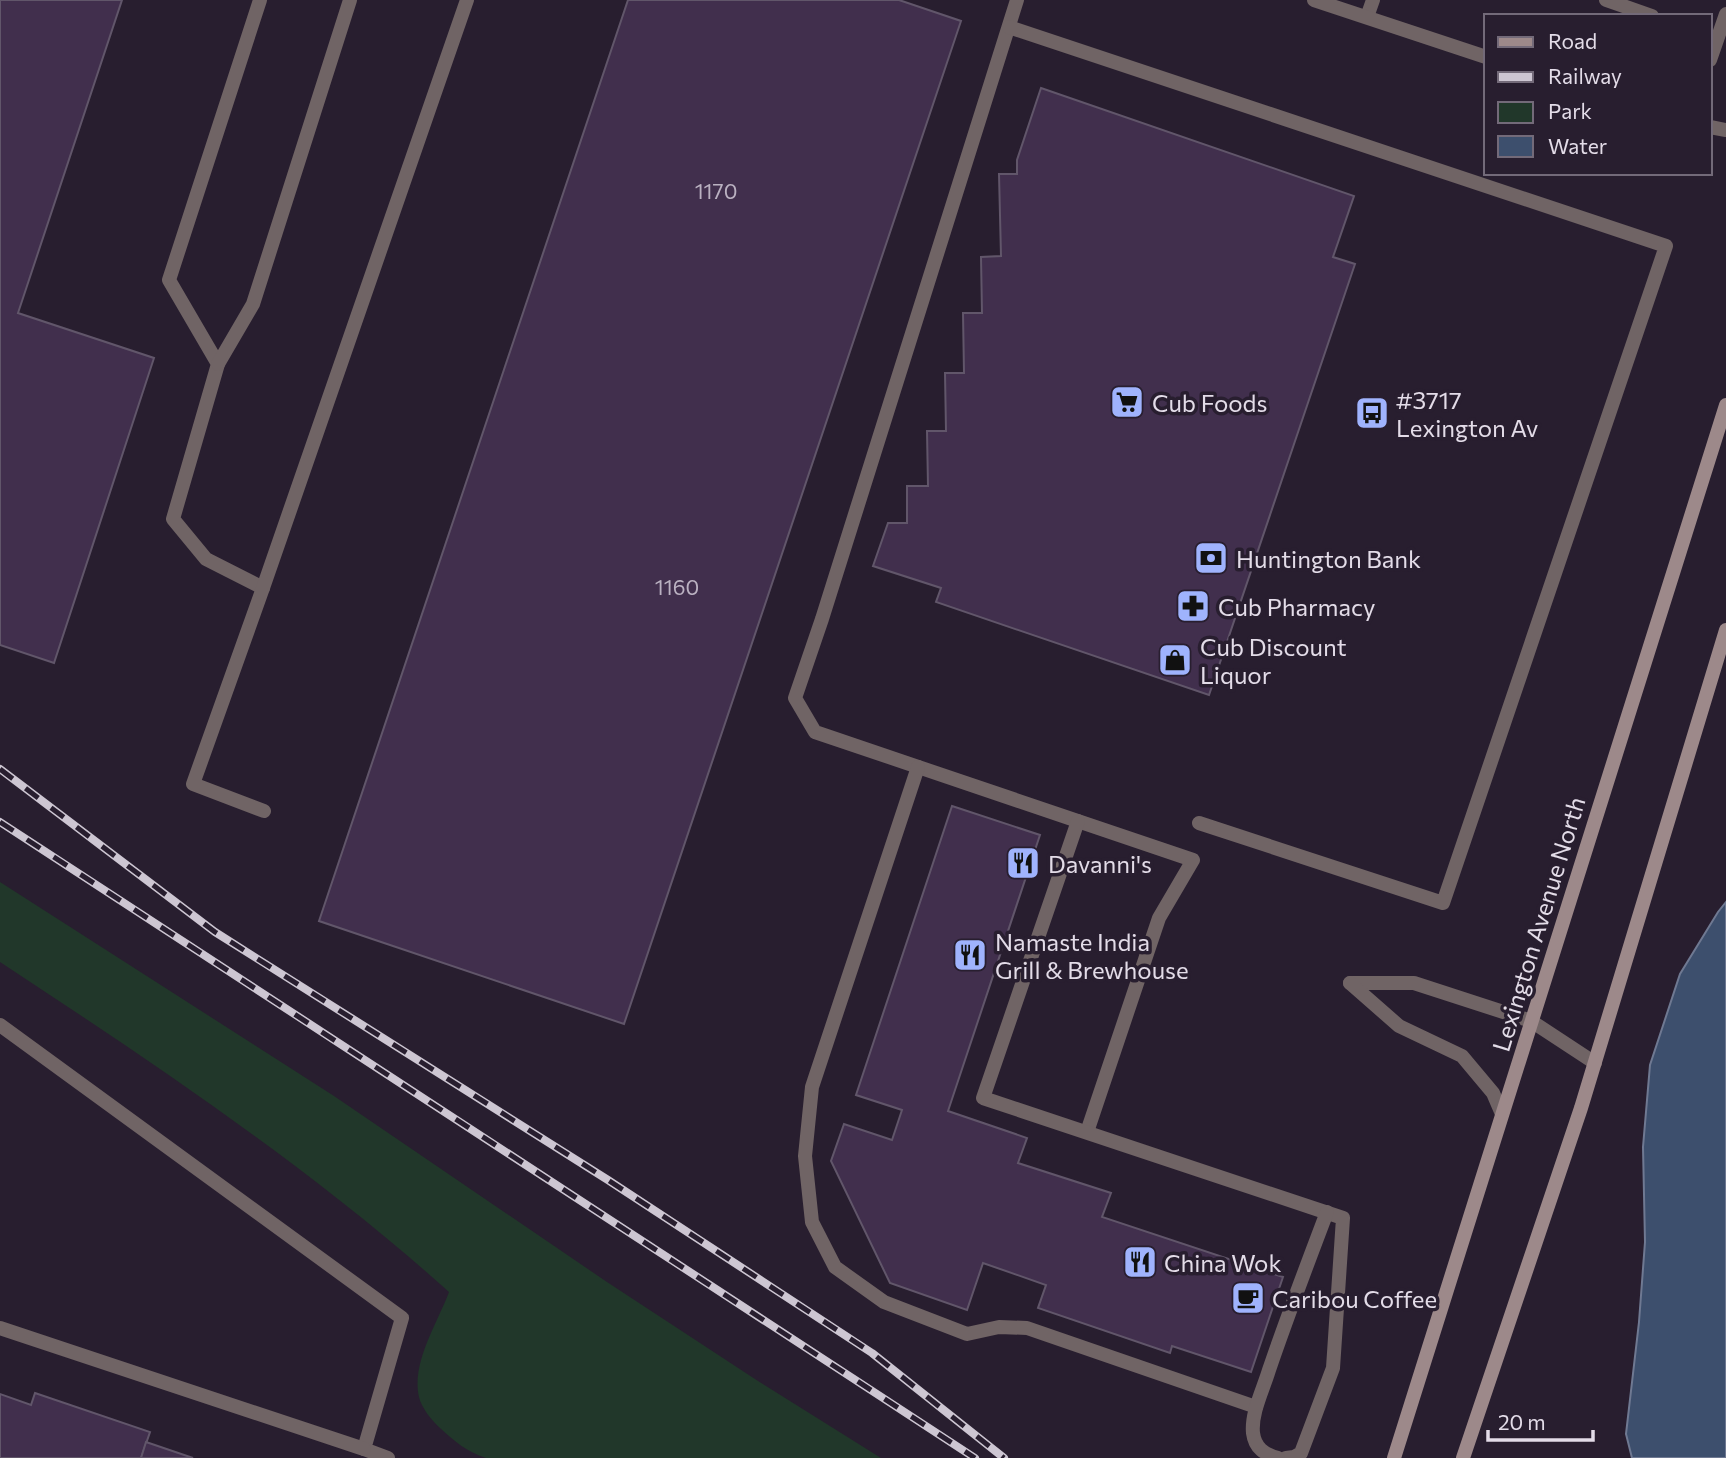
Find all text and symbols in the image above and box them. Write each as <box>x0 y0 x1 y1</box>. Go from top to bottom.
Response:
legend <box>1484 14 1712 175</box>
text: Road <box>1548 28 1597 53</box>
text: Railway <box>1548 63 1622 88</box>
text: Park <box>1548 98 1592 123</box>
text: Water <box>1548 133 1607 158</box>
house number: 1170 <box>695 178 737 203</box>
supermarket icon: Cub Foods <box>1108 383 1146 421</box>
place label: #3717 Lexington Av <box>1396 385 1538 442</box>
place label: Cub Foods <box>1152 388 1267 417</box>
bus stop icon: #3717 Lexington Av <box>1353 394 1391 432</box>
bank icon: Huntington Bank <box>1192 539 1230 577</box>
place label: Huntington Bank <box>1236 544 1421 573</box>
house number: 1160 <box>655 574 699 599</box>
pharmacy icon: Cub Pharmacy <box>1174 587 1212 625</box>
place label: Cub Pharmacy <box>1218 592 1375 621</box>
place label: Cub Discount Liquor <box>1200 632 1347 689</box>
shop icon: Cub Discount Liquor <box>1156 641 1194 679</box>
street label: Lexington Avenue North <box>1485 793 1591 1055</box>
restaurant icon: Davanni's <box>1004 844 1042 882</box>
place label: Davanni's <box>1048 849 1152 878</box>
place label: Namaste India Grill & Brewhouse <box>995 927 1189 984</box>
restaurant icon: Namaste India Grill & Brewhouse <box>951 936 989 974</box>
restaurant icon: China Wok <box>1121 1243 1159 1281</box>
place label: China Wok <box>1164 1248 1281 1277</box>
cafe icon: Caribou Coffee <box>1229 1279 1267 1317</box>
place label: Caribou Coffee <box>1272 1284 1437 1313</box>
scale bar <box>1488 1398 1593 1442</box>
text: 20 m <box>1498 1409 1546 1434</box>

